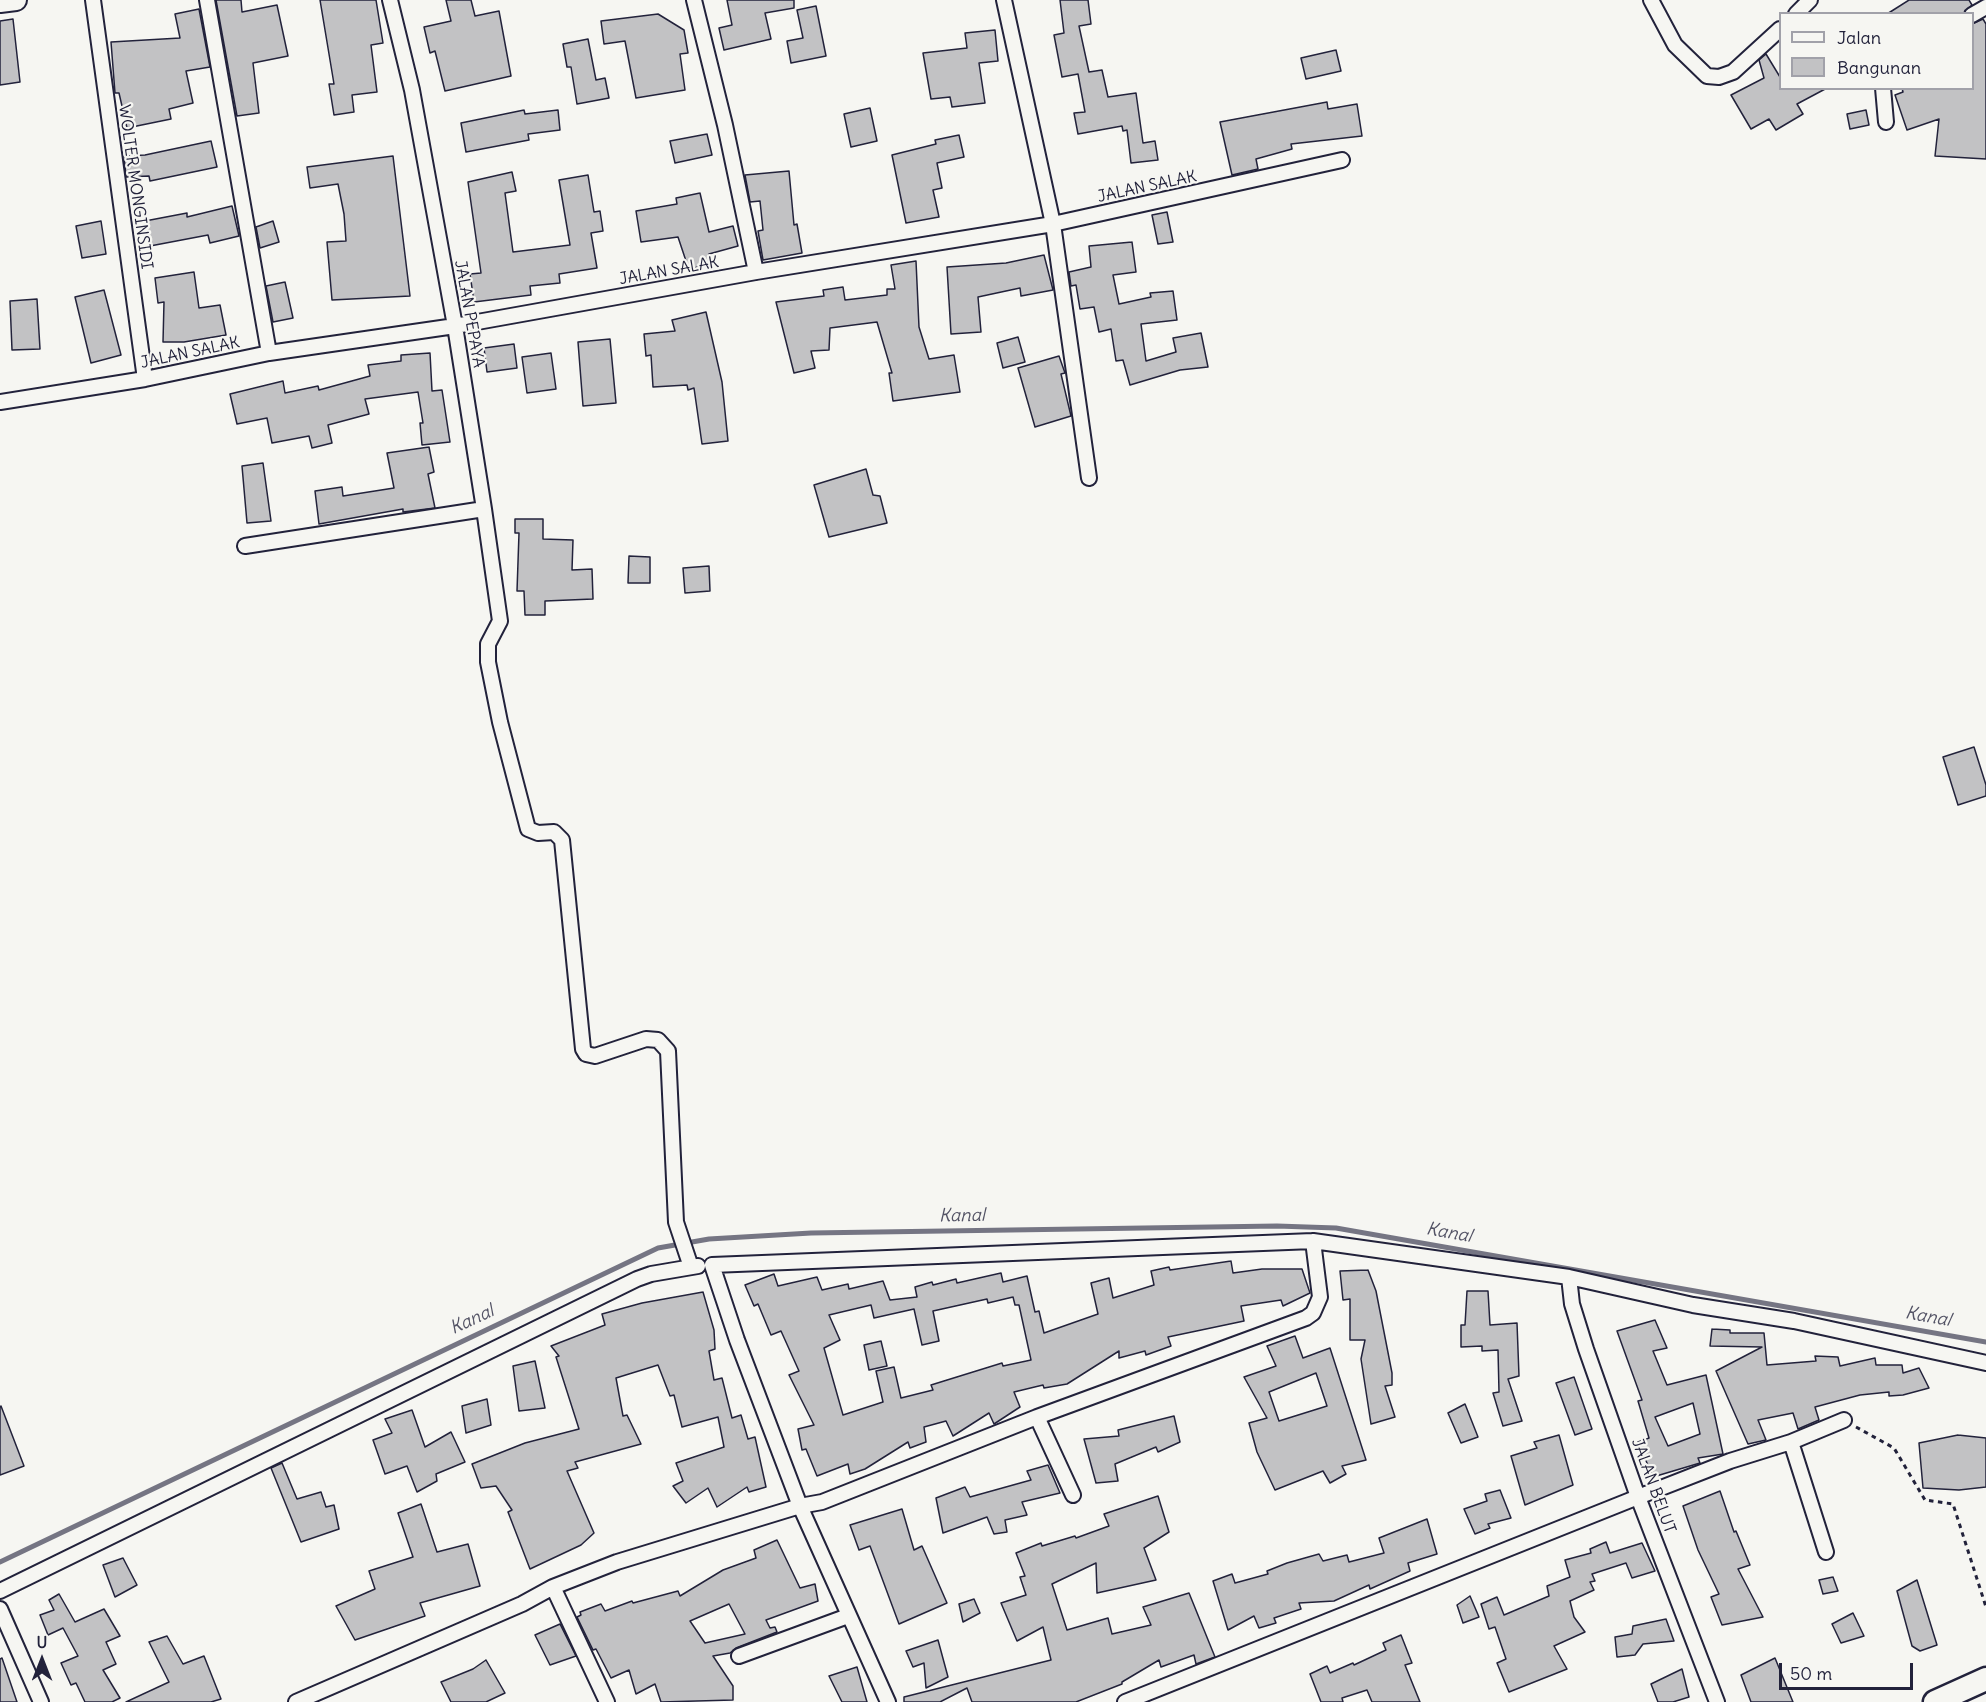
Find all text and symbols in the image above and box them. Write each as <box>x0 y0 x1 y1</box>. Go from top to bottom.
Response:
legend <box>1779 12 1974 90</box>
text: Jalan <box>1837 26 1881 49</box>
text: Bangunan <box>1837 56 1921 79</box>
street label: WOLTER MONGINSIDI <box>114 104 156 270</box>
street label: JALAN SALAK <box>1096 167 1198 207</box>
street label: JALAN SALAK <box>618 253 720 289</box>
street label: JALAN PEPAYA <box>450 259 488 369</box>
street label: JALAN SALAK <box>139 333 241 373</box>
water label: Kanal <box>939 1205 985 1227</box>
water label: Kanal <box>1424 1218 1474 1248</box>
water label: Kanal <box>447 1300 497 1340</box>
water label: Kanal <box>1903 1302 1953 1332</box>
street label: JALAN BELUT <box>1627 1436 1679 1536</box>
north arrow <box>12 1630 72 1690</box>
text: U <box>37 1632 47 1652</box>
scale bar <box>1782 1651 1916 1689</box>
text: 50 m <box>1790 1662 1832 1685</box>

